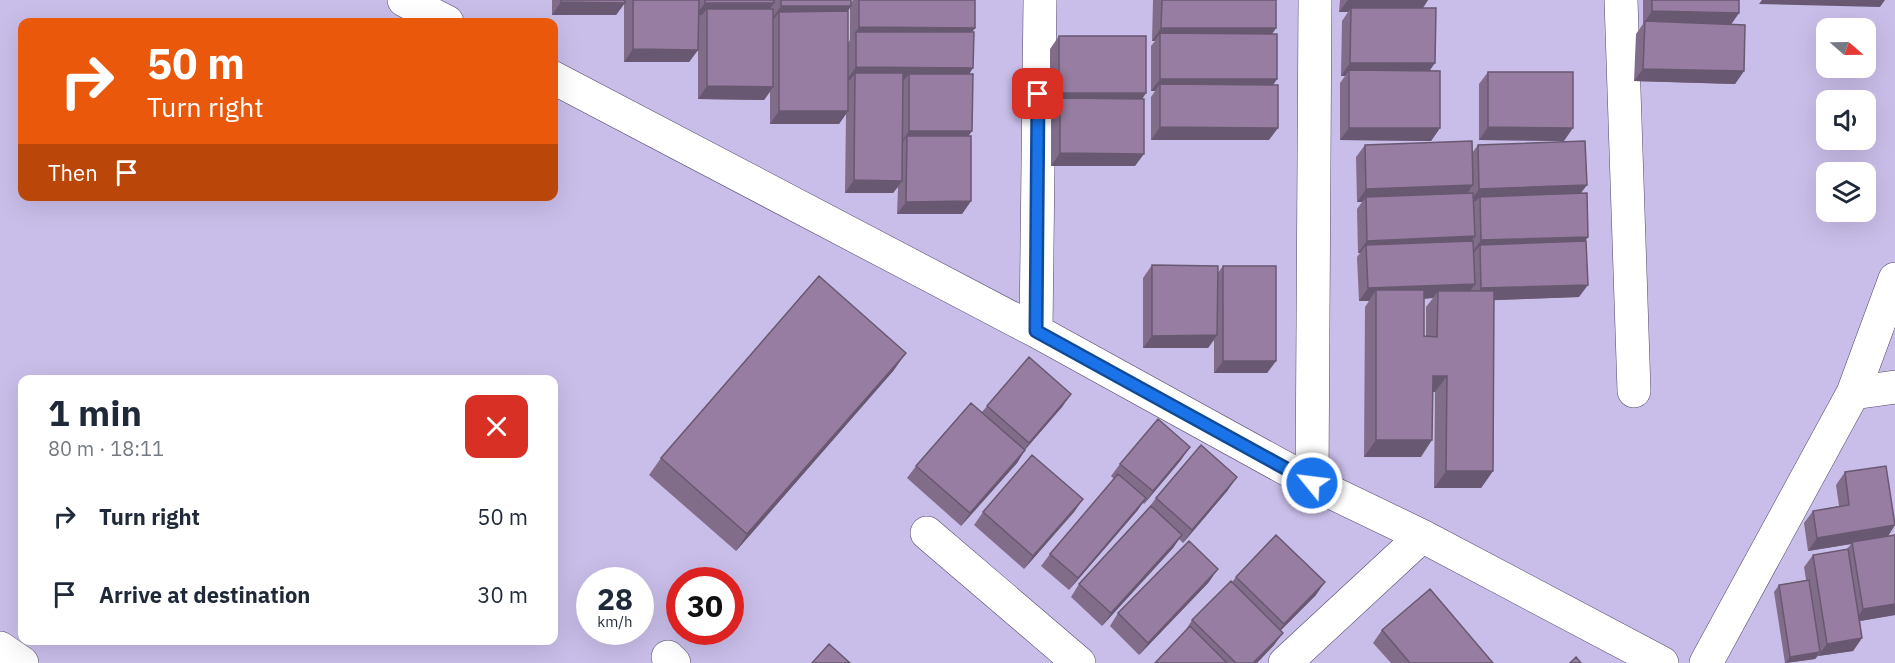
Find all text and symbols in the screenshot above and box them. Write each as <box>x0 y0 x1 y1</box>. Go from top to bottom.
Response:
north arrow <box>1816 18 1876 78</box>
map controls <box>1816 18 1876 222</box>
text: 50 m <box>147 36 245 91</box>
icon: right <box>48 42 126 120</box>
pin <box>1012 68 1063 119</box>
icon: arrive <box>1021 77 1054 110</box>
text: Turn right <box>147 89 264 124</box>
button: sound <box>1816 90 1876 150</box>
icon: arrive <box>110 156 143 189</box>
text: Then <box>48 158 98 187</box>
button: layers <box>1816 162 1876 222</box>
text: 1 min <box>48 389 142 436</box>
button: close <box>465 395 528 458</box>
text: 80 m · 18:11 <box>48 435 164 462</box>
position arrow <box>1280 451 1344 515</box>
icon: right <box>48 500 81 533</box>
text: Turn right <box>99 502 200 531</box>
text: 50 m <box>477 502 528 531</box>
speed limit sign: 30 <box>666 567 744 645</box>
icon: arrive <box>48 578 81 611</box>
text: 28 <box>597 579 633 618</box>
text: Arrive at destination <box>99 580 310 609</box>
text: 30 m <box>477 580 528 609</box>
text: km/h <box>597 612 633 631</box>

